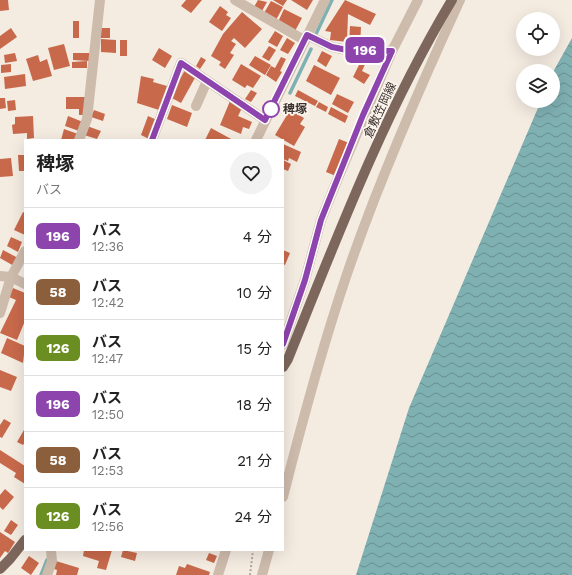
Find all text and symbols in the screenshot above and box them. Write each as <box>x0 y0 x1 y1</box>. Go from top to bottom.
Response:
map controls <box>516 12 560 108</box>
button: locate <box>516 12 560 56</box>
line badge: 196 <box>342 37 388 63</box>
text: 196 <box>353 42 377 58</box>
button: layers <box>516 64 560 108</box>
street label: 倉敷笠岡線 <box>361 80 399 140</box>
marker: 稗塚 <box>262 100 280 118</box>
place label: 稗塚 <box>283 102 307 116</box>
text: 稗塚 <box>36 152 74 175</box>
button: heart <box>230 152 272 194</box>
text: バス <box>36 182 62 197</box>
text: バス <box>92 221 122 239</box>
text: 196 <box>46 228 70 244</box>
text: 4 分 <box>243 228 272 246</box>
text: 12:36 <box>92 239 124 254</box>
text: バス <box>92 277 122 295</box>
text: 58 <box>50 284 66 300</box>
text: 10 分 <box>237 284 272 302</box>
text: 12:42 <box>92 295 124 310</box>
text: バス <box>92 333 122 351</box>
text: 126 <box>46 340 70 356</box>
text: 15 分 <box>237 340 272 358</box>
text: 12:47 <box>92 351 123 366</box>
text: バス <box>92 389 122 407</box>
text: 196 <box>46 396 70 412</box>
text: 18 分 <box>237 396 272 414</box>
text: 12:50 <box>92 407 124 422</box>
text: バス <box>92 445 122 463</box>
text: 58 <box>50 452 66 468</box>
text: 21 分 <box>237 452 272 470</box>
text: 12:53 <box>92 463 124 478</box>
text: バス <box>92 501 122 519</box>
text: 126 <box>46 508 70 524</box>
text: 24 分 <box>234 508 272 526</box>
text: 12:56 <box>92 519 124 534</box>

